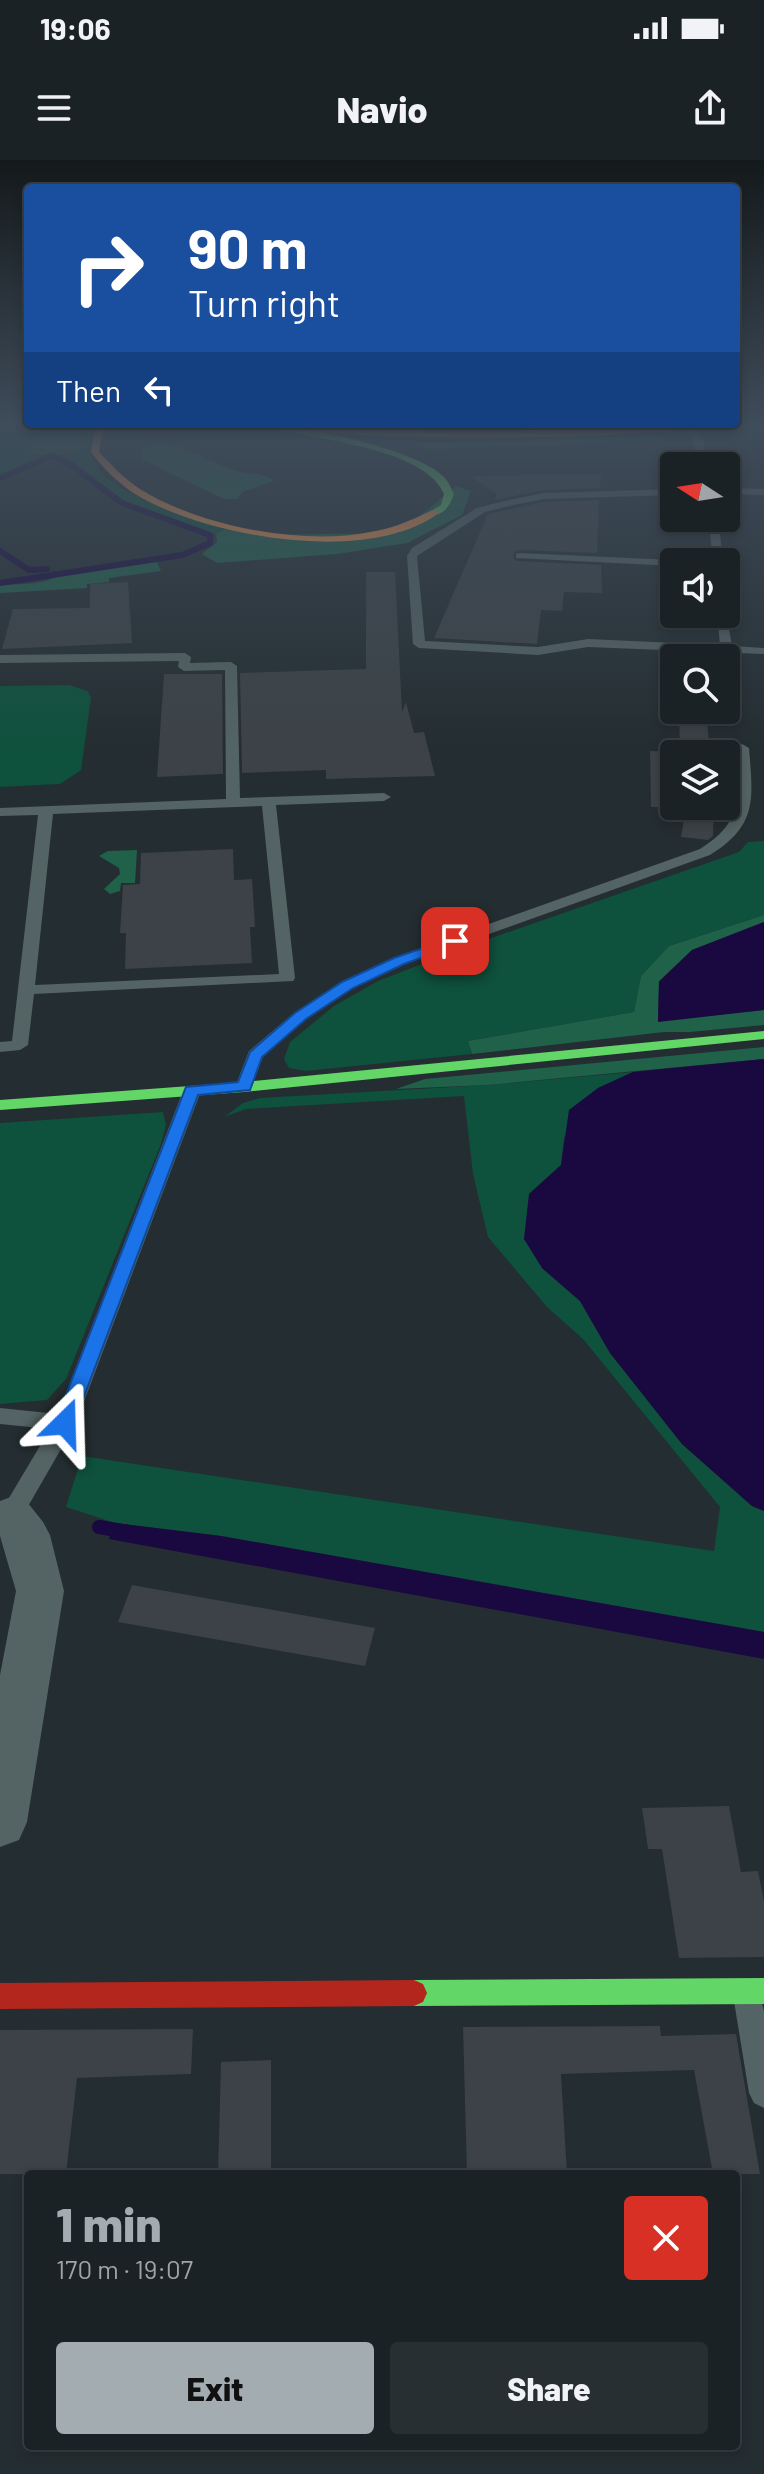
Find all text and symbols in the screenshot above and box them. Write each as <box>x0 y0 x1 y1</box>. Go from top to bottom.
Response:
text: 19:06 <box>40 10 111 46</box>
icon: menu <box>32 86 76 130</box>
icon: share <box>688 86 732 130</box>
text: Navio <box>336 87 428 130</box>
text: 90 m <box>188 213 308 280</box>
icon: right <box>56 216 160 320</box>
text: Turn right <box>188 281 340 324</box>
icon: left <box>137 368 181 412</box>
text: Then <box>56 372 121 408</box>
north arrow <box>660 452 740 532</box>
map controls <box>660 452 740 820</box>
button: sound <box>660 548 740 628</box>
button: search <box>660 644 740 724</box>
button: layers <box>660 740 740 820</box>
pin <box>421 907 489 975</box>
icon: arrive <box>433 919 477 963</box>
position arrow <box>23 1381 107 1465</box>
text: 1 min <box>56 2194 162 2252</box>
button: close <box>624 2196 708 2280</box>
text: 170 m · 19:07 <box>56 2253 193 2284</box>
button: Exit <box>56 2342 374 2434</box>
button: Share <box>390 2342 708 2434</box>

